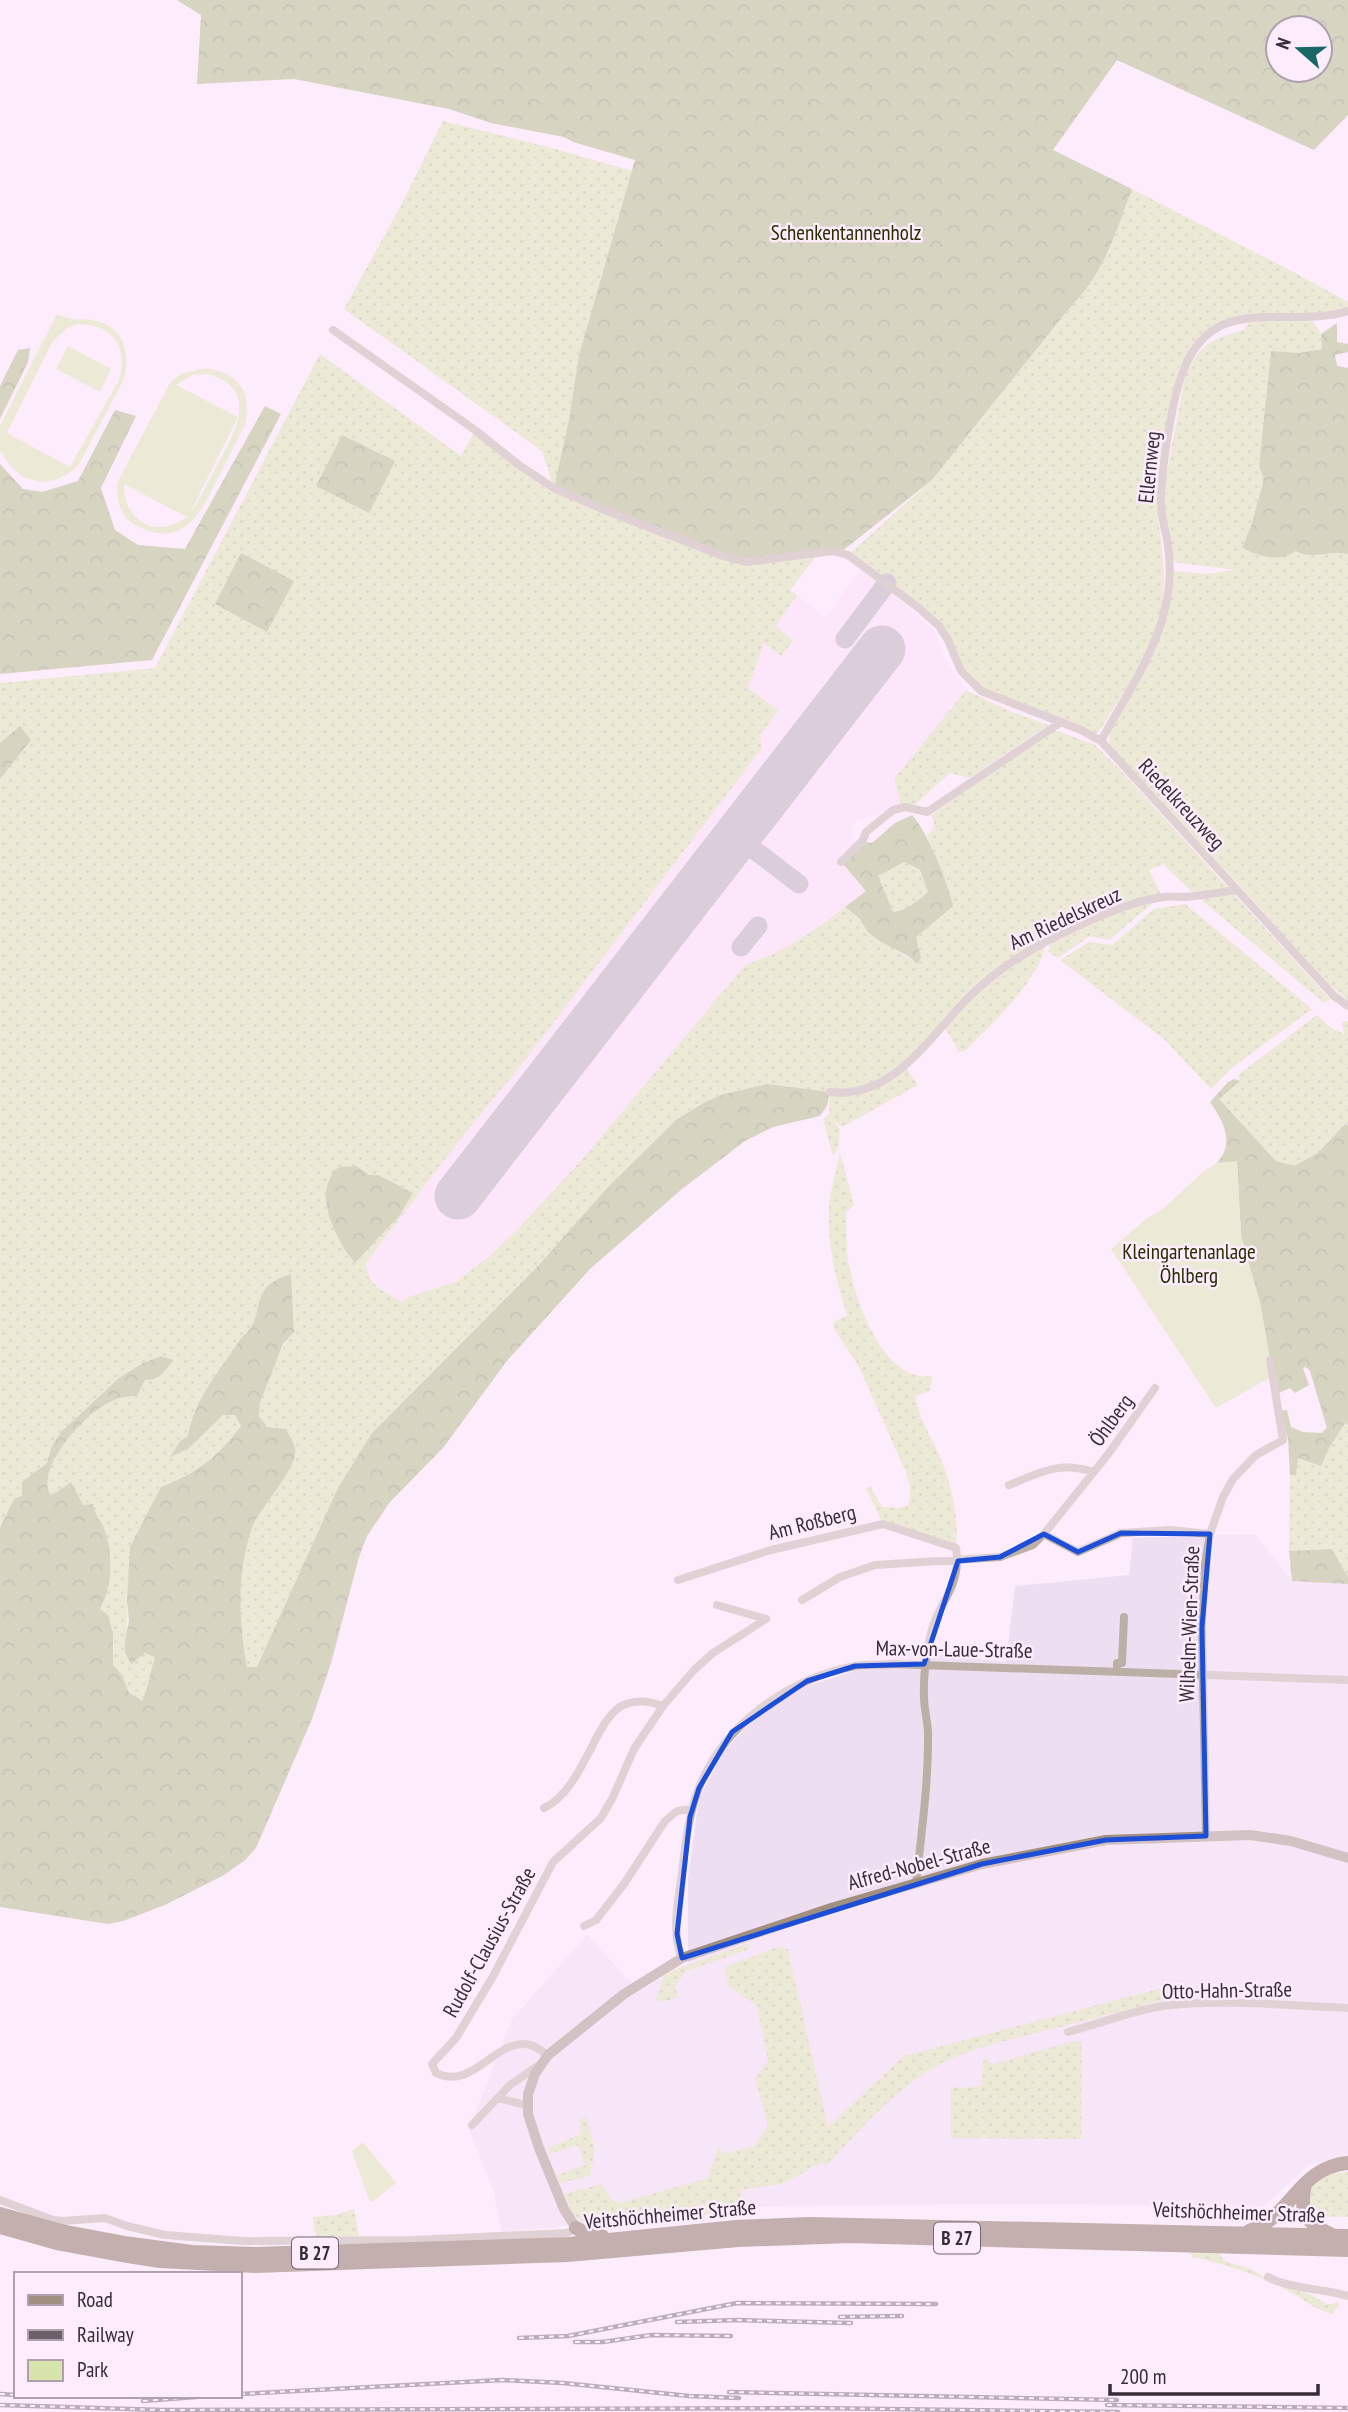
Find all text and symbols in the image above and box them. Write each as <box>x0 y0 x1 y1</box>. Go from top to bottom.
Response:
north arrow <box>1264 14 1334 84</box>
text: N <box>1270 34 1296 52</box>
park label: Schenkentannenholz <box>771 219 921 246</box>
street label: Ellernweg <box>1132 430 1166 504</box>
street label: Riedelkreuzweg <box>1133 753 1231 855</box>
street label: Am Riedelskreuz <box>1005 880 1125 956</box>
park label: Kleingartenanlage Öhlberg <box>1122 1238 1256 1289</box>
street label: Öhlberg <box>1083 1388 1139 1452</box>
street label: Am Roßberg <box>765 1498 859 1546</box>
street label: Wilhelm-Wien-Straße <box>1173 1545 1205 1703</box>
street label: Max-von-Laue-Straße <box>875 1634 1033 1664</box>
street label: Alfred-Nobel-Straße <box>845 1832 993 1896</box>
street label: Rudolf-Clausius-Straße <box>437 1862 541 2022</box>
street label: Otto-Hahn-Straße <box>1162 1975 1292 2005</box>
street label: Veitshöchheimer Straße <box>582 2193 757 2235</box>
street label: Veitshöchheimer Straße <box>1151 2195 1326 2229</box>
road number: B 27 <box>934 2222 980 2254</box>
road number: B 27 <box>292 2238 338 2268</box>
legend <box>14 2272 242 2398</box>
text: Road <box>77 2286 113 2313</box>
text: Railway <box>77 2321 134 2348</box>
scale bar <box>1110 2352 1318 2396</box>
text: Park <box>77 2356 108 2383</box>
text: 200 m <box>1120 2363 1166 2390</box>

